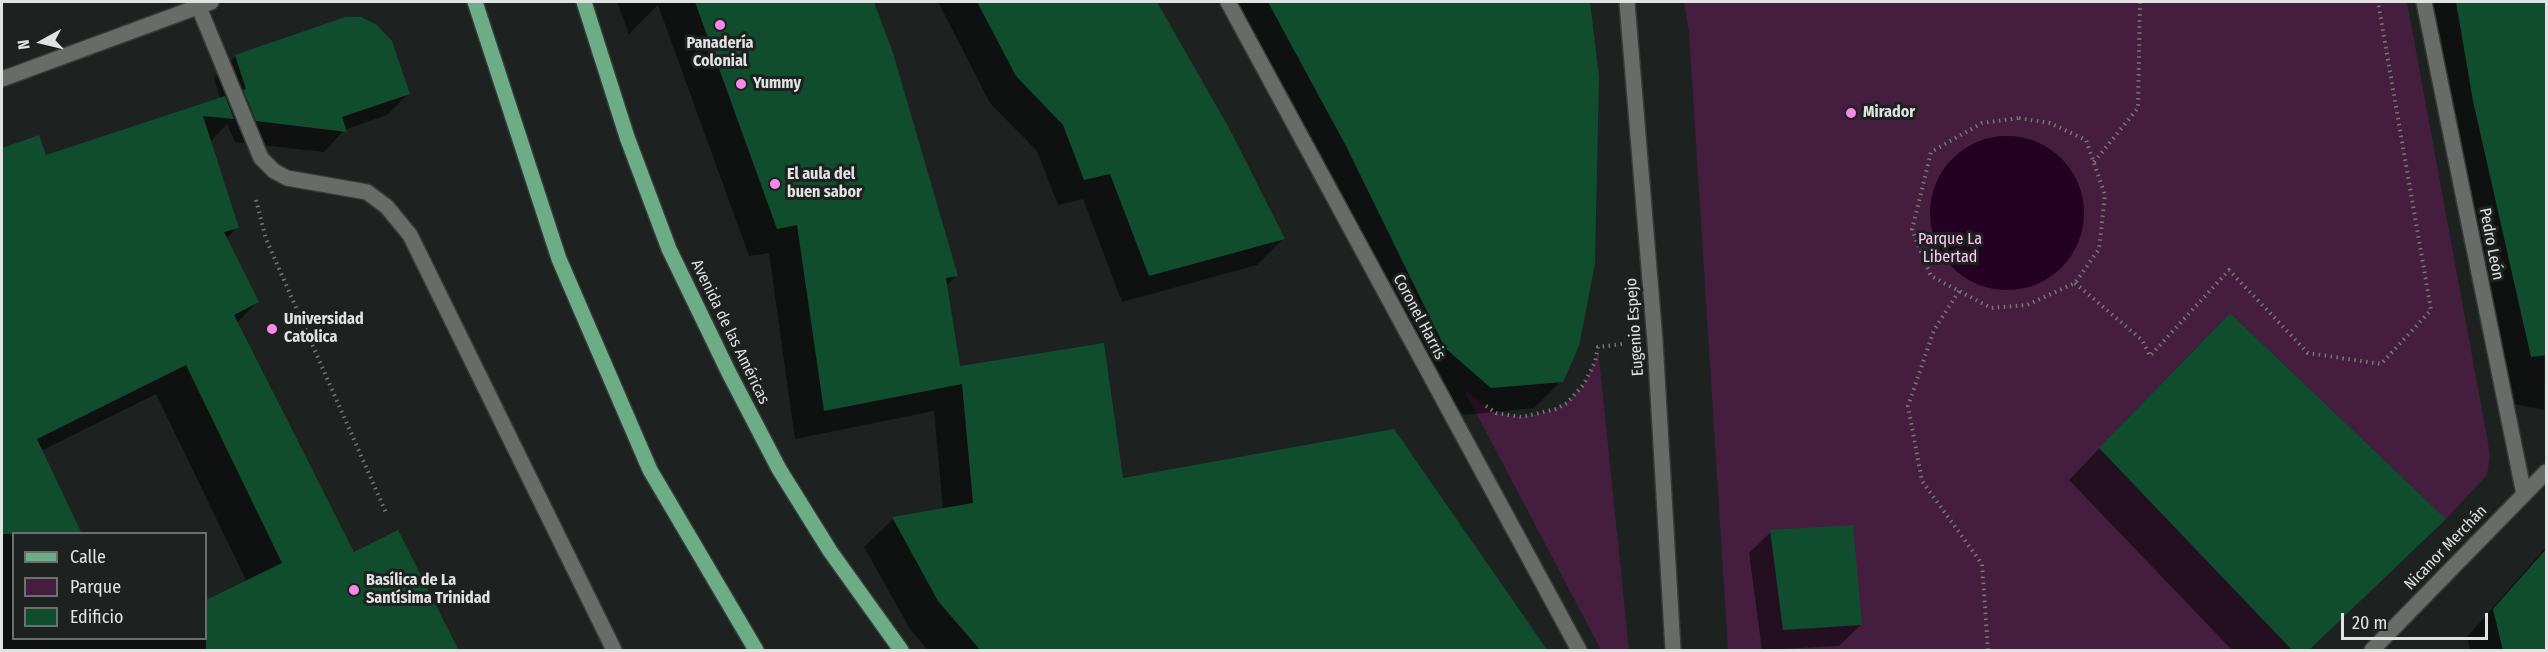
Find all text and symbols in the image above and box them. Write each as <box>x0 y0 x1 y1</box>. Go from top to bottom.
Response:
north arrow <box>12 12 72 72</box>
marker: Panadería Colonial <box>713 18 727 32</box>
place label: Panadería Colonial <box>686 34 754 72</box>
text: N <box>14 39 34 51</box>
place label: Yummy <box>753 74 801 94</box>
marker: Yummy <box>734 77 748 91</box>
place label: Mirador <box>1863 103 1915 123</box>
marker: Mirador <box>1844 106 1858 120</box>
place label: El aula del buen sabor <box>787 165 862 203</box>
marker: El aula del buen sabor <box>768 177 782 191</box>
street label: Pedro León <box>2475 206 2507 282</box>
park label: Parque La Libertad <box>1918 230 1982 268</box>
street label: Avenida de las Américas <box>687 257 773 407</box>
street label: Coronel Harris <box>1389 271 1449 363</box>
street label: Eugenio Espejo <box>1622 277 1648 377</box>
place label: Universidad Catolica <box>284 310 364 348</box>
marker: Universidad Catolica <box>265 322 279 336</box>
street label: Nicanor Merchán <box>2401 502 2491 594</box>
legend <box>12 532 207 640</box>
text: Calle <box>70 546 106 568</box>
place label: Basílica de La Santísima Trinidad <box>366 571 490 609</box>
text: Parque <box>70 576 121 598</box>
marker: Basílica de La Santísima Trinidad <box>347 583 361 597</box>
scale bar <box>2344 601 2491 639</box>
text: Edificio <box>70 606 123 628</box>
text: 20 m <box>2352 612 2387 634</box>

